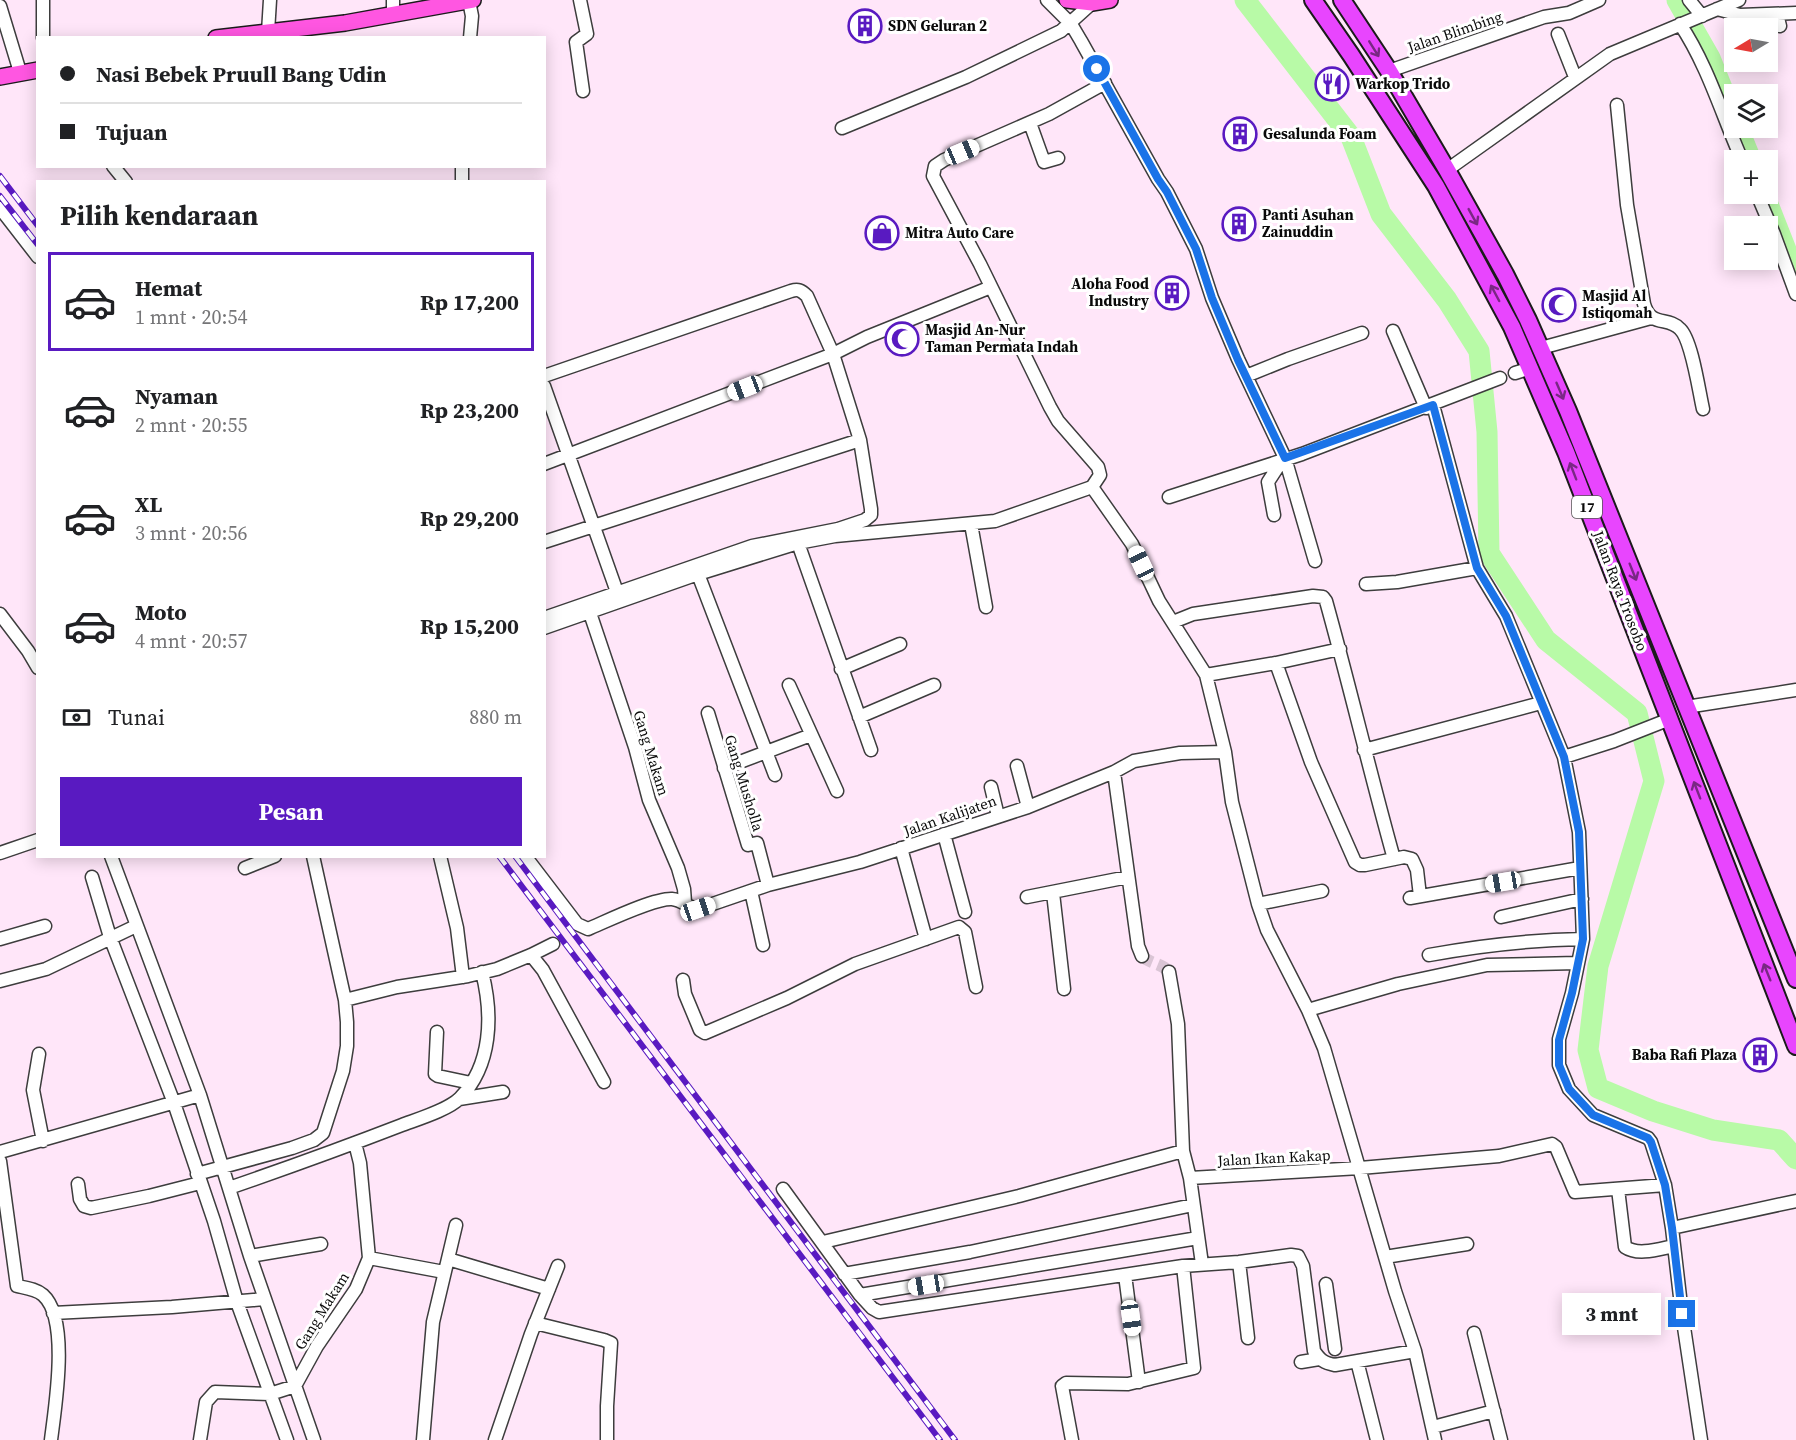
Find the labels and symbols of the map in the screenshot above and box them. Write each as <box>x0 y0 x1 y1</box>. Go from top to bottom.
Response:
street label: Jalan Blimbing <box>1404 5 1505 58</box>
building icon: SDN Geluran 2 <box>847 8 883 44</box>
place label: SDN Geluran 2 <box>888 15 987 36</box>
north arrow <box>1724 18 1778 72</box>
one-way arrow <box>1369 40 1381 57</box>
route start <box>1083 55 1110 82</box>
restaurant icon: Warkop Trido <box>1314 66 1350 102</box>
place label: Warkop Trido <box>1355 73 1451 94</box>
building icon: Gesalunda Foam <box>1222 116 1258 152</box>
place label: Gesalunda Foam <box>1263 123 1377 144</box>
car <box>942 137 982 167</box>
place label: Panti Asuhan Zainuddin <box>1262 204 1354 242</box>
building icon: Panti Asuhan Zainuddin <box>1221 206 1257 242</box>
one-way arrow <box>1467 208 1479 225</box>
shop icon: Mitra Auto Care <box>864 215 900 251</box>
place label: Mitra Auto Care <box>905 222 1014 243</box>
place label: Aloha Food Industry <box>1071 273 1149 311</box>
building icon: Aloha Food Industry <box>1154 275 1190 311</box>
one-way arrow <box>1489 285 1501 302</box>
place label: Masjid Al Istiqomah <box>1582 285 1652 323</box>
mosque icon: Masjid Al Istiqomah <box>1541 287 1577 323</box>
place label: Masjid An-Nur Taman Permata Indah <box>925 319 1078 357</box>
mosque icon: Masjid An-Nur Taman Permata Indah <box>884 321 920 357</box>
car <box>725 373 765 403</box>
one-way arrow <box>1554 382 1566 400</box>
one-way arrow <box>1567 463 1578 481</box>
road number: 17 <box>1572 496 1602 518</box>
street label: Jalan Raya Trosobo <box>1587 527 1653 654</box>
car <box>1125 543 1157 583</box>
one-way arrow <box>1628 562 1639 581</box>
street label: Gang Makam <box>629 708 675 799</box>
street label: Gang Musholla <box>720 732 769 834</box>
one-way arrow <box>1691 781 1702 800</box>
street label: Jalan Kalijaten <box>900 790 999 842</box>
car <box>1484 870 1522 894</box>
car <box>678 895 718 923</box>
one-way arrow <box>1761 964 1772 982</box>
building icon: Baba Rafi Plaza <box>1742 1037 1778 1073</box>
place label: Baba Rafi Plaza <box>1632 1044 1738 1065</box>
street label: Jalan Ikan Kakap <box>1216 1144 1331 1171</box>
street label: Gang Makam <box>289 1267 354 1354</box>
car <box>907 1273 945 1297</box>
callout: 3 mnt <box>1562 1293 1661 1335</box>
car <box>1120 1299 1142 1337</box>
route end <box>1668 1300 1695 1327</box>

